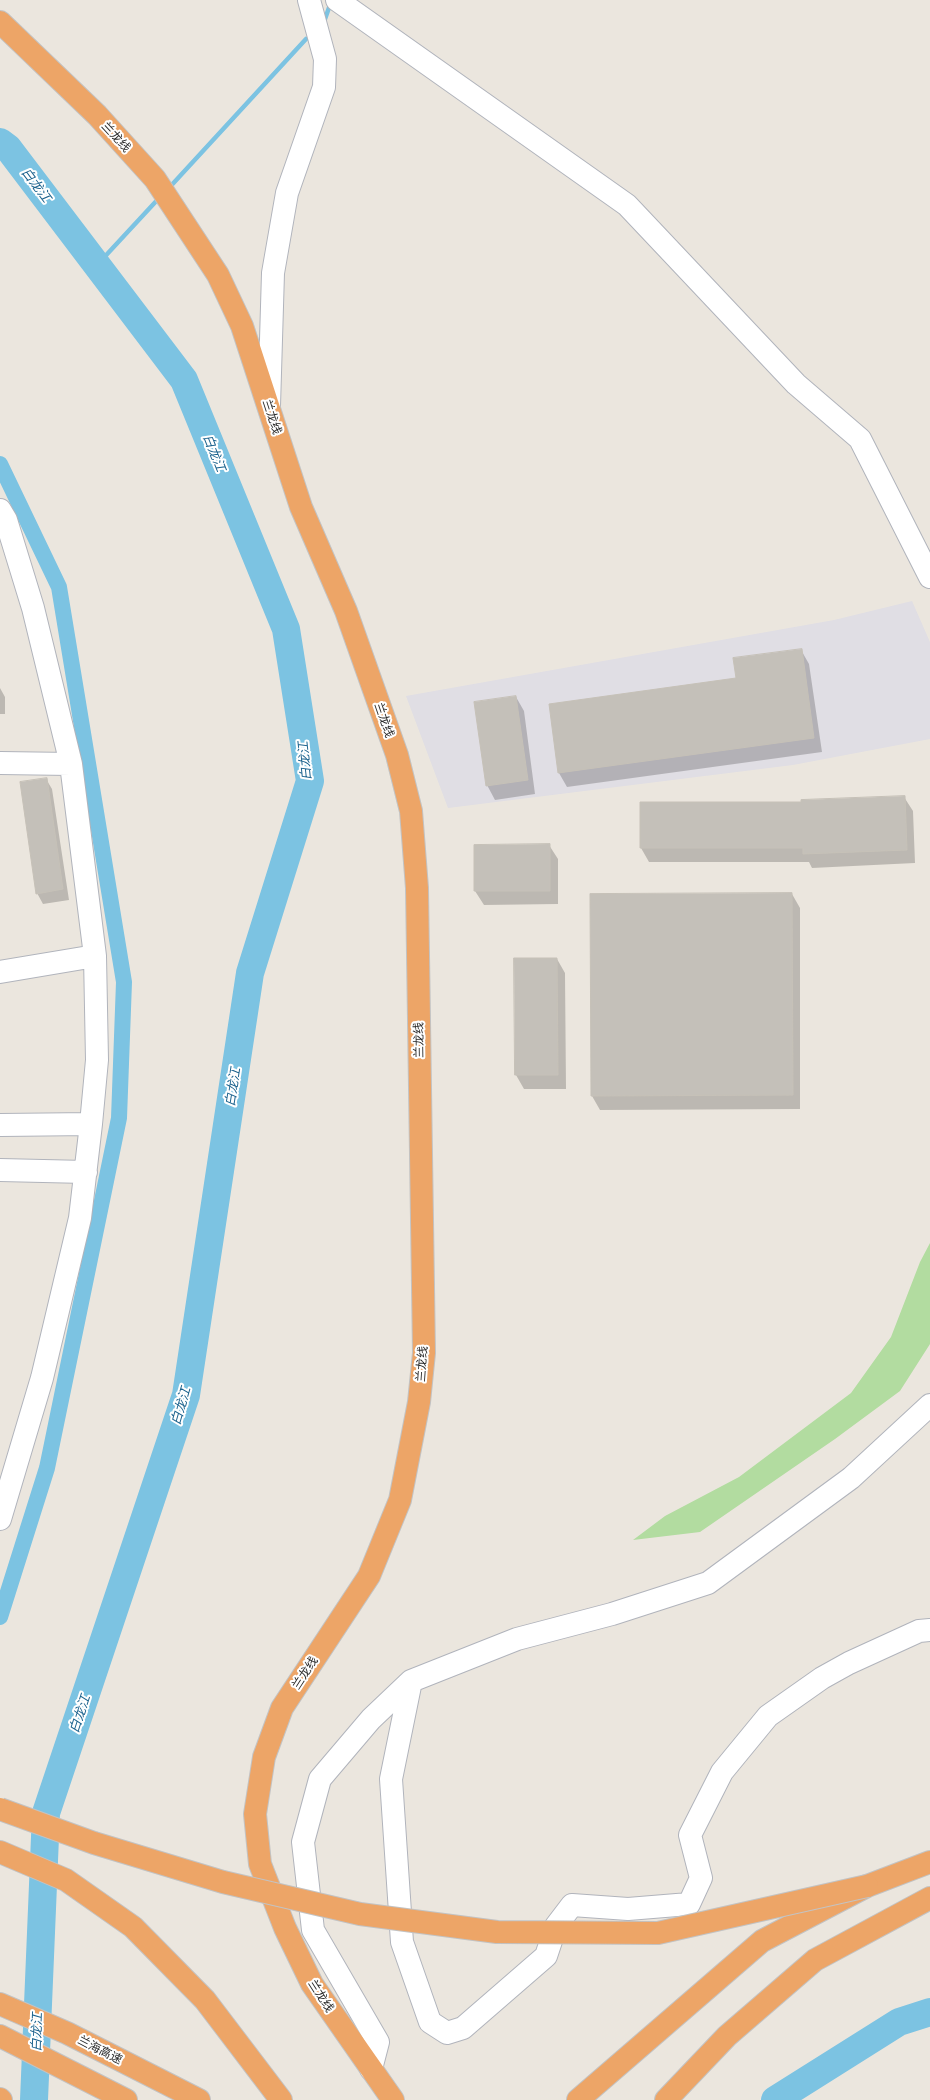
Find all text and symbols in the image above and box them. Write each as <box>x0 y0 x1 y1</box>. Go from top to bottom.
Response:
street label: 兰龙线 <box>98 119 134 155</box>
water label: 白龙江 <box>18 165 54 205</box>
street label: 兰龙线 <box>260 398 284 436</box>
water label: 白龙江 <box>199 432 229 474</box>
street label: 兰龙线 <box>371 701 397 739</box>
water label: 白龙江 <box>295 741 315 781</box>
street label: 兰龙线 <box>411 1022 427 1058</box>
water label: 白龙江 <box>222 1067 244 1107</box>
street label: 兰龙线 <box>414 1346 430 1382</box>
water label: 白龙江 <box>168 1385 194 1427</box>
street label: 兰龙线 <box>289 1654 321 1692</box>
water label: 白龙江 <box>67 1693 93 1735</box>
street label: 兰龙线 <box>305 1977 337 2015</box>
water label: 白龙江 <box>29 2012 45 2052</box>
street label: 兰海高速 <box>75 2033 125 2067</box>

